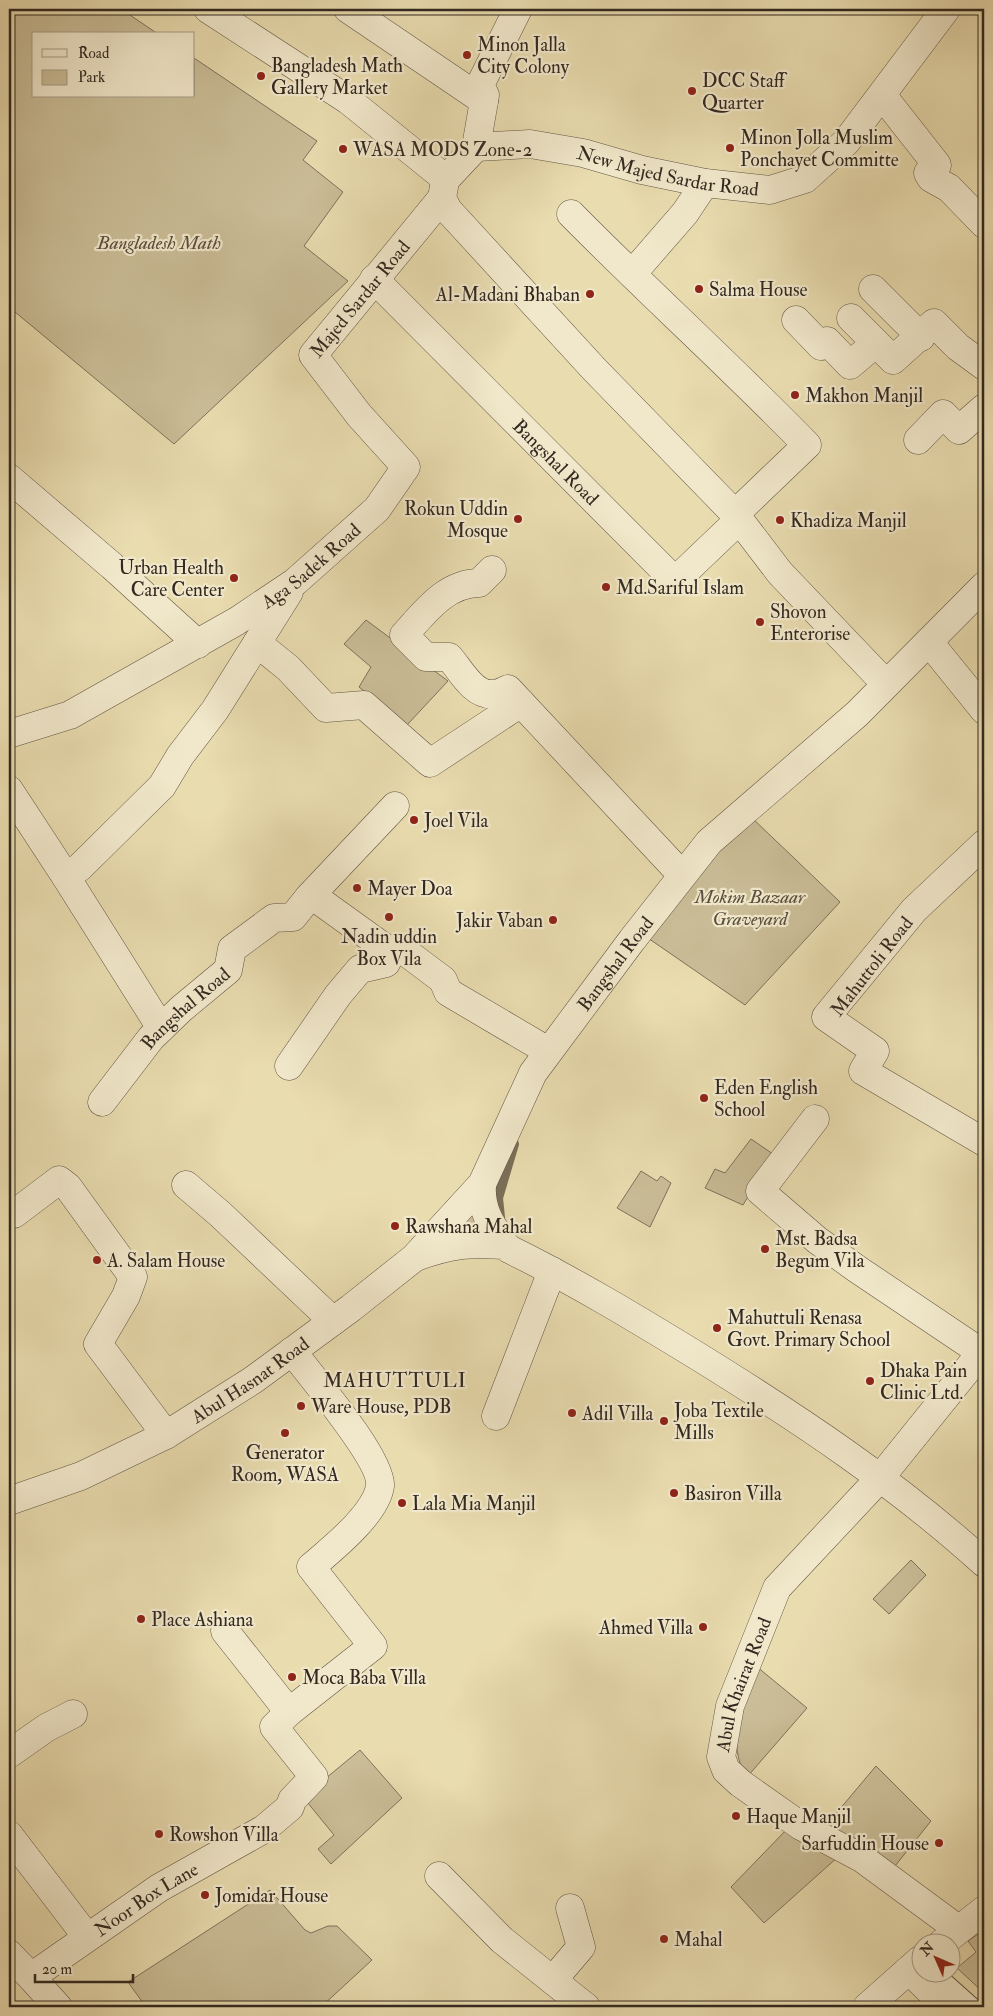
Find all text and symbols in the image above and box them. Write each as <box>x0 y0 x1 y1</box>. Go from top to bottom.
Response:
legend <box>32 32 195 98</box>
place label: Minon Jalla City Colony <box>477 33 570 79</box>
text: Road <box>78 44 110 63</box>
marker: Minon Jalla City Colony <box>461 49 473 61</box>
place label: Bangladesh Math Gallery Market <box>271 54 403 100</box>
text: Park <box>78 68 105 87</box>
place label: DCC Staff Quarter <box>702 69 788 115</box>
marker: Bangladesh Math Gallery Market <box>255 70 267 82</box>
marker: DCC Staff Quarter <box>686 85 698 97</box>
place label: Minon Jolla Muslim Ponchayet Committe <box>740 126 899 172</box>
place label: WASA MODS Zone-2 <box>352 138 532 162</box>
street label: New Majed Sardar Road <box>574 141 761 202</box>
marker: Minon Jolla Muslim Ponchayet Committe <box>724 142 736 154</box>
marker: WASA MODS Zone-2 <box>337 143 349 155</box>
park label: Bangladesh Math <box>96 231 221 255</box>
street label: Majed Sardar Road <box>305 235 416 363</box>
place label: Salma House <box>709 278 808 302</box>
place label: Al-Madani Bhaban <box>435 283 580 307</box>
marker: Salma House <box>693 283 705 295</box>
marker: Al-Madani Bhaban <box>584 288 596 300</box>
place label: Makhon Manjil <box>805 384 923 408</box>
marker: Makhon Manjil <box>789 389 801 401</box>
street label: Bangshal Road <box>507 414 604 511</box>
place label: Rokun Uddin Mosque <box>404 497 508 543</box>
place label: Khadiza Manjil <box>790 509 907 533</box>
marker: Rokun Uddin Mosque <box>512 513 524 525</box>
marker: Khadiza Manjil <box>774 514 786 526</box>
street label: Aga Sadek Road <box>256 518 366 615</box>
place label: Urban Health Care Center <box>119 556 224 602</box>
marker: Urban Health Care Center <box>228 572 240 584</box>
place label: Md.Sariful Islam <box>616 576 744 600</box>
marker: Md.Sariful Islam <box>600 581 612 593</box>
place label: Shovon Enterorise <box>770 600 850 646</box>
marker: Shovon Enterorise <box>754 616 766 628</box>
place label: Joel Vila <box>423 809 489 833</box>
marker: Joel Vila <box>408 814 420 826</box>
place label: Mayer Doa <box>367 877 453 901</box>
marker: Mayer Doa <box>351 882 363 894</box>
park label: Mokim Bazaar Graveyard <box>694 885 806 931</box>
place label: Jakir Vaban <box>455 909 543 933</box>
marker: Nadin uddin Box Vila <box>383 911 395 923</box>
street label: Bangshal Road <box>572 911 659 1016</box>
street label: Mahuttoli Road <box>825 911 919 1022</box>
marker: Jakir Vaban <box>547 914 559 926</box>
place label: Nadin uddin Box Vila <box>341 925 437 971</box>
street label: Bangshal Road <box>136 962 236 1054</box>
place label: Eden English School <box>714 1076 818 1122</box>
marker: Eden English School <box>698 1092 710 1104</box>
place label: Rawshana Mahal <box>405 1215 533 1239</box>
marker: Rawshana Mahal <box>389 1220 401 1232</box>
place label: Mst. Badsa Begum Vila <box>775 1227 865 1273</box>
marker: Mst. Badsa Begum Vila <box>759 1243 771 1255</box>
place label: A. Salam House <box>106 1249 225 1273</box>
marker: A. Salam House <box>91 1254 103 1266</box>
place label: Mahuttuli Renasa Govt. Primary School <box>727 1306 890 1352</box>
marker: Mahuttuli Renasa Govt. Primary School <box>711 1322 723 1334</box>
street label: Abul Hasnat Road <box>186 1332 315 1430</box>
place label: Dhaka Pain Clinic Ltd. <box>880 1359 967 1405</box>
district label: MAHUTTULI <box>323 1368 467 1393</box>
marker: Dhaka Pain Clinic Ltd. <box>864 1375 876 1387</box>
place label: Ware House, PDB <box>310 1395 452 1419</box>
place label: Joba Textile Mills <box>673 1399 764 1445</box>
marker: Ware House, PDB <box>295 1400 307 1412</box>
place label: Adil Villa <box>581 1402 654 1426</box>
marker: Adil Villa <box>566 1407 578 1419</box>
marker: Joba Textile Mills <box>658 1415 670 1427</box>
marker: Generator Room, WASA <box>279 1427 291 1439</box>
place label: Generator Room, WASA <box>231 1441 339 1487</box>
place label: Basiron Villa <box>684 1482 782 1506</box>
marker: Basiron Villa <box>668 1487 680 1499</box>
place label: Lala Mia Manjil <box>412 1492 536 1516</box>
marker: Lala Mia Manjil <box>396 1497 408 1509</box>
place label: Place Ashiana <box>151 1608 254 1632</box>
marker: Place Ashiana <box>135 1613 147 1625</box>
street label: Abul Khairat Road <box>711 1613 777 1755</box>
place label: Ahmed Villa <box>598 1616 693 1640</box>
marker: Ahmed Villa <box>697 1621 709 1633</box>
place label: Moca Baba Villa <box>302 1666 426 1690</box>
marker: Moca Baba Villa <box>286 1671 298 1683</box>
place label: Haque Manjil <box>746 1805 851 1829</box>
marker: Haque Manjil <box>730 1810 742 1822</box>
place label: Rowshon Villa <box>169 1823 279 1847</box>
marker: Rowshon Villa <box>153 1828 165 1840</box>
place label: Sarfuddin House <box>801 1832 929 1856</box>
marker: Sarfuddin House <box>933 1837 945 1849</box>
street label: Noor Box Lane <box>90 1857 203 1942</box>
place label: Jomidar House <box>214 1884 328 1908</box>
marker: Jomidar House <box>199 1889 211 1901</box>
place label: Mahal <box>674 1928 723 1952</box>
marker: Mahal <box>658 1933 670 1945</box>
north arrow <box>910 1934 960 1984</box>
text: N <box>916 1938 938 1960</box>
scale bar <box>35 1951 132 1983</box>
text: 20 m <box>42 1960 72 1979</box>

